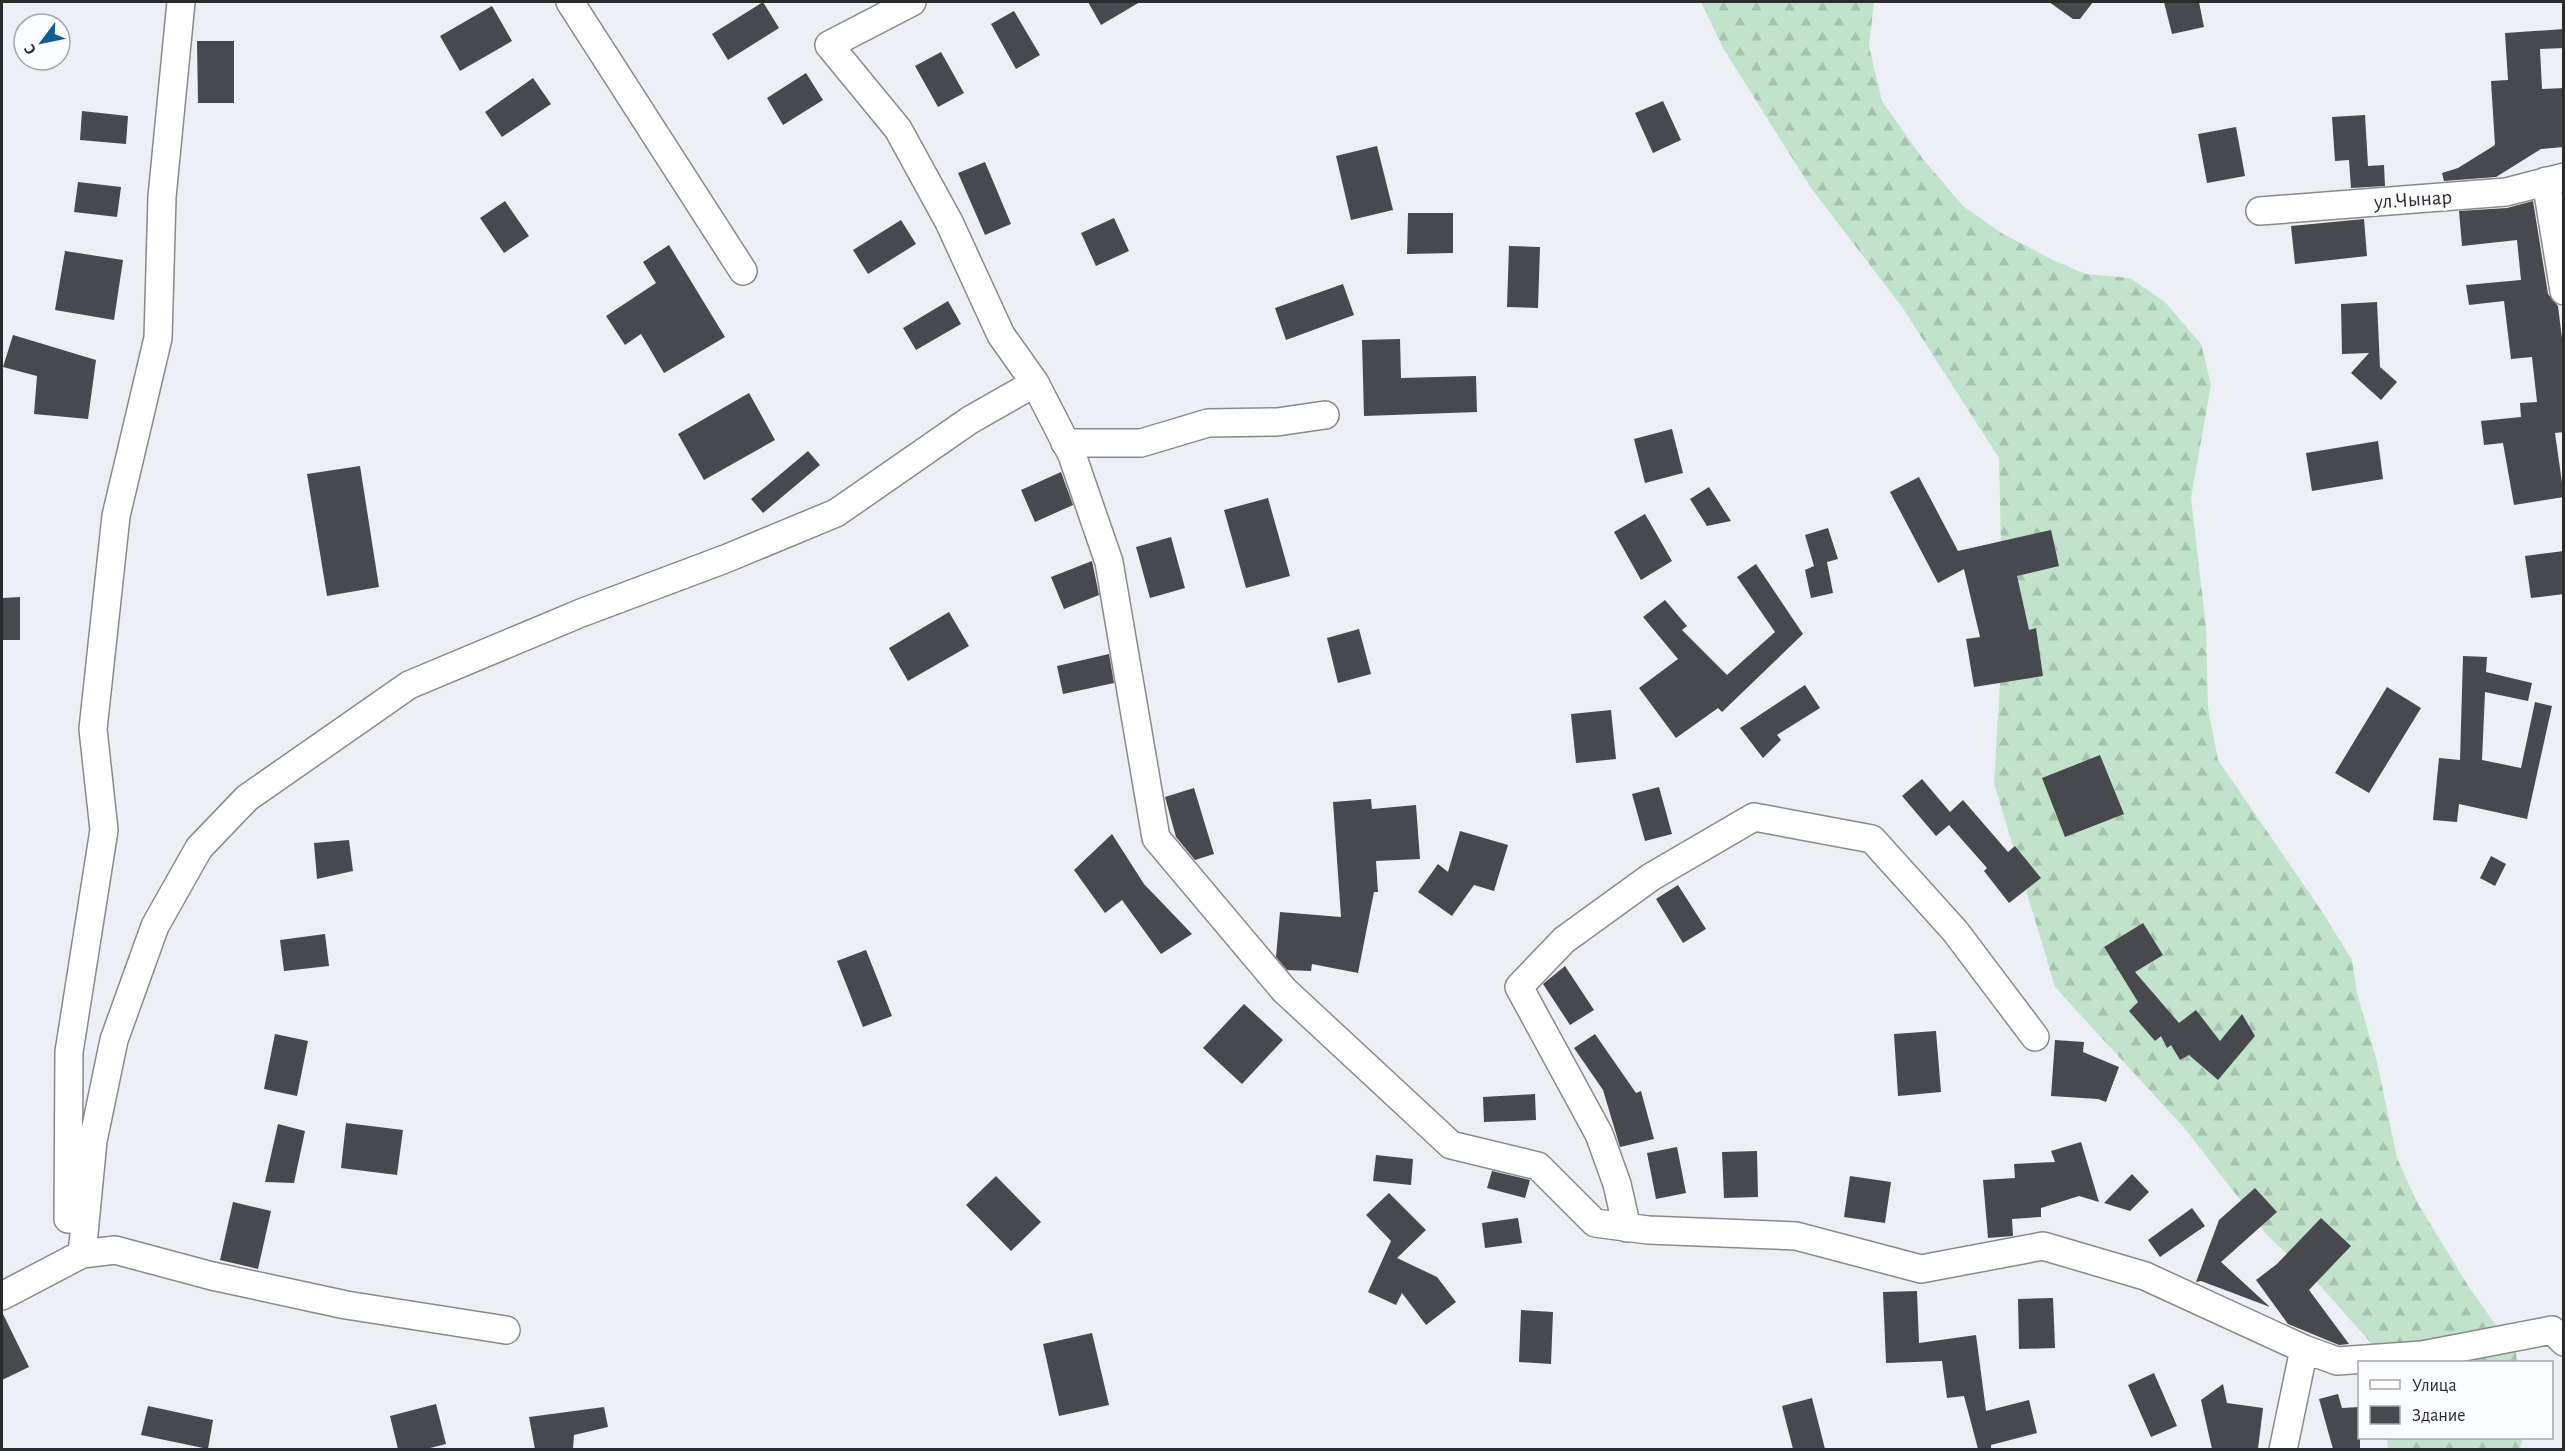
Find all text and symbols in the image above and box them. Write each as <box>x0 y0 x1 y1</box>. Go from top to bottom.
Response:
north arrow <box>12 12 72 72</box>
text: С <box>21 41 39 57</box>
street label: ул.Чынар <box>2372 186 2453 213</box>
legend <box>2358 1361 2553 1439</box>
text: Улица <box>2412 1377 2457 1395</box>
text: Здание <box>2412 1407 2466 1425</box>

